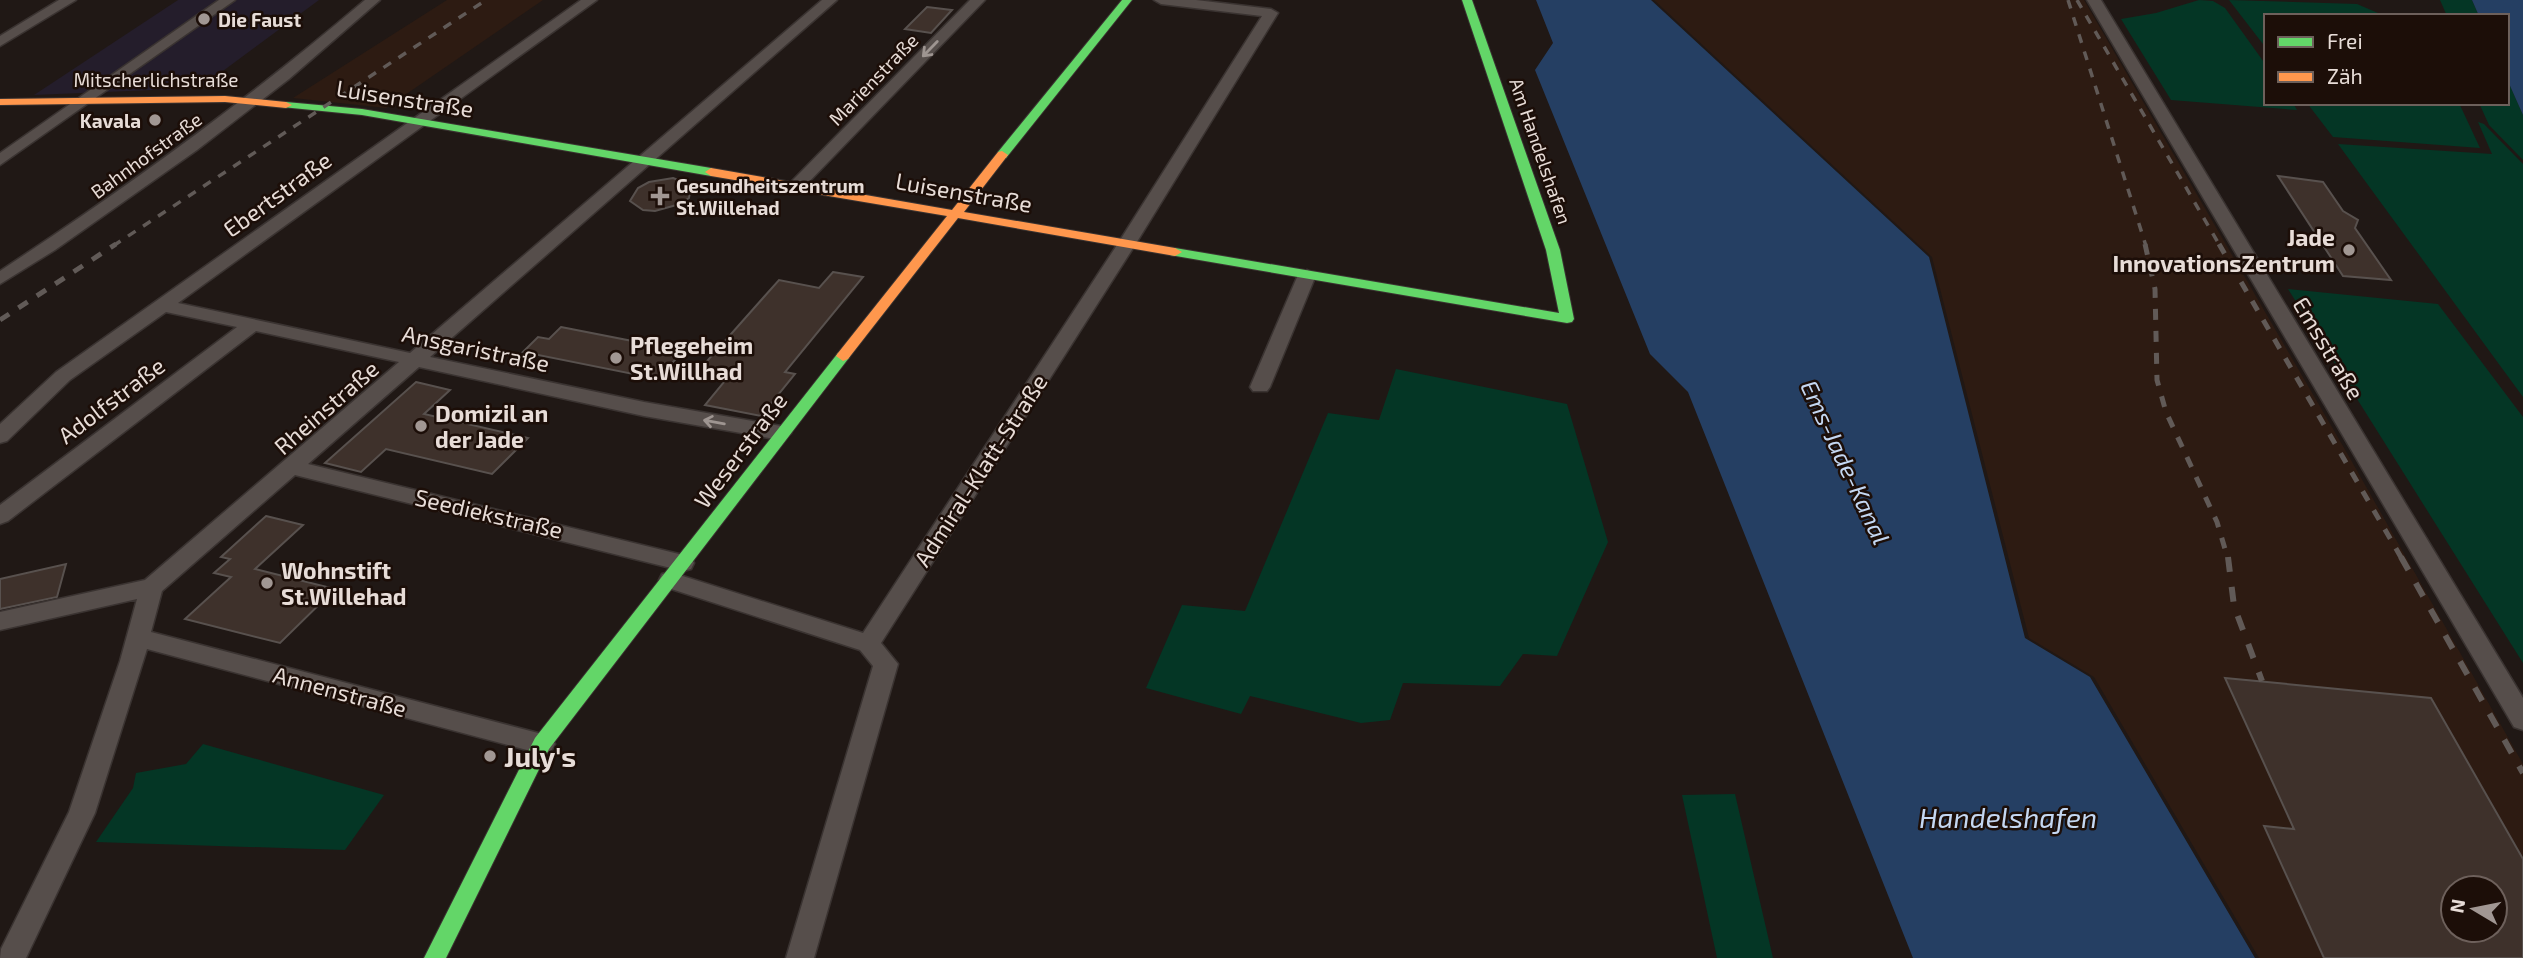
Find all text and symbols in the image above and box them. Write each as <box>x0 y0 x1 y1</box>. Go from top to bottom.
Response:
place label: Die Faust <box>218 8 301 31</box>
marker: Die Faust <box>196 11 212 27</box>
legend <box>2264 14 2509 105</box>
street label: Marienstraße <box>824 28 922 130</box>
text: Frei <box>2327 28 2363 53</box>
one-way arrow <box>922 40 939 57</box>
text: Zäh <box>2327 63 2363 88</box>
street label: Mitscherlichstraße <box>73 68 239 91</box>
street label: Luisenstraße <box>335 73 475 123</box>
street label: Am Handelshafen <box>1505 75 1577 227</box>
street label: Bahnhofstraße <box>86 107 206 203</box>
place label: Kavala <box>80 109 141 132</box>
marker: Kavala <box>147 112 163 128</box>
street label: Ebertstraße <box>218 145 336 243</box>
street label: Luisenstraße <box>894 166 1034 218</box>
place label: Gesundheitszentrum St.Willehad <box>676 174 864 219</box>
marker: Gesundheitszentrum St.Willehad <box>650 186 670 206</box>
place label: Jade InnovationsZentrum <box>2113 223 2335 277</box>
marker: Jade InnovationsZentrum <box>2341 242 2357 258</box>
street label: Emsstraße <box>2287 292 2371 404</box>
street label: Ansgaristraße <box>400 319 552 377</box>
place label: Pflegeheim St.Willhad <box>630 331 753 385</box>
marker: Pflegeheim St.Willhad <box>608 350 624 366</box>
street label: Adolfstraße <box>52 351 170 449</box>
street label: Rheinstraße <box>268 354 384 460</box>
street label: Admiral-Klatt-Straße <box>907 369 1053 571</box>
water label: Ems-Jade-Kanal <box>1795 375 1897 549</box>
street label: Weserstraße <box>688 387 792 513</box>
place label: Domizil an der Jade <box>435 399 548 453</box>
one-way arrow <box>703 415 725 428</box>
marker: Domizil an der Jade <box>413 418 429 434</box>
street label: Seediekstraße <box>412 482 566 544</box>
place label: Wohnstift St.Willehad <box>281 556 407 610</box>
marker: Wohnstift St.Willehad <box>259 575 275 591</box>
street label: Annenstraße <box>270 660 410 722</box>
place label: July's <box>504 739 576 773</box>
marker: July's <box>482 748 498 764</box>
water label: Handelshafen <box>1919 800 2097 834</box>
north arrow <box>2439 874 2509 944</box>
text: N <box>2444 897 2469 915</box>

